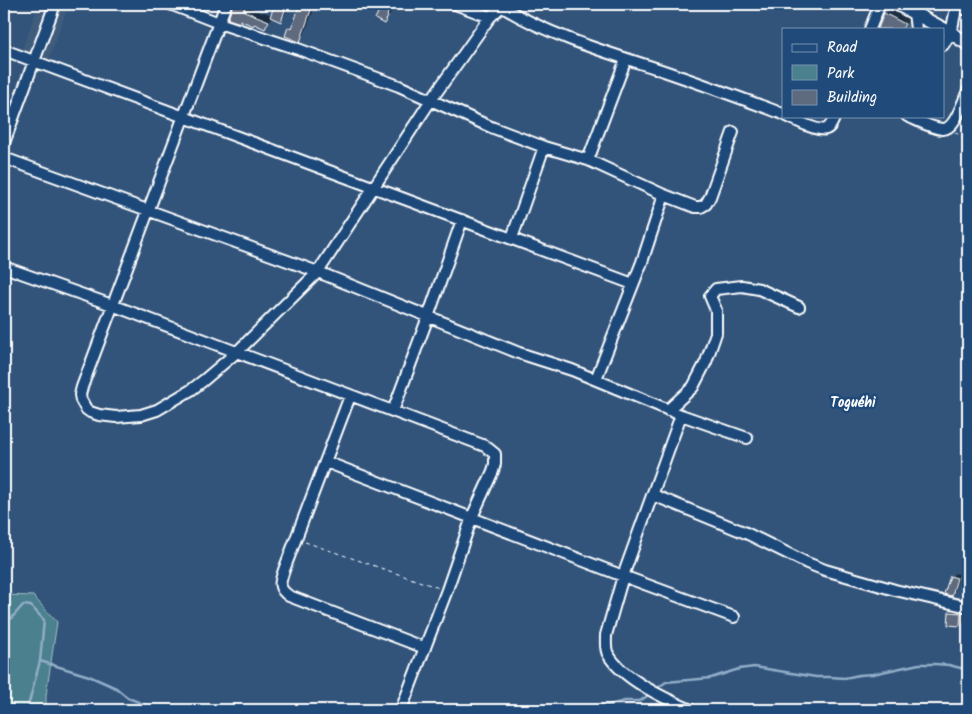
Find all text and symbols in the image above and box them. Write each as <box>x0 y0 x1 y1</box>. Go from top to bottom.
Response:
legend <box>782 28 944 118</box>
text: Road <box>827 36 858 60</box>
text: Park <box>827 62 855 86</box>
text: Building <box>827 86 877 110</box>
district label: Toguéhi <box>830 392 876 414</box>

